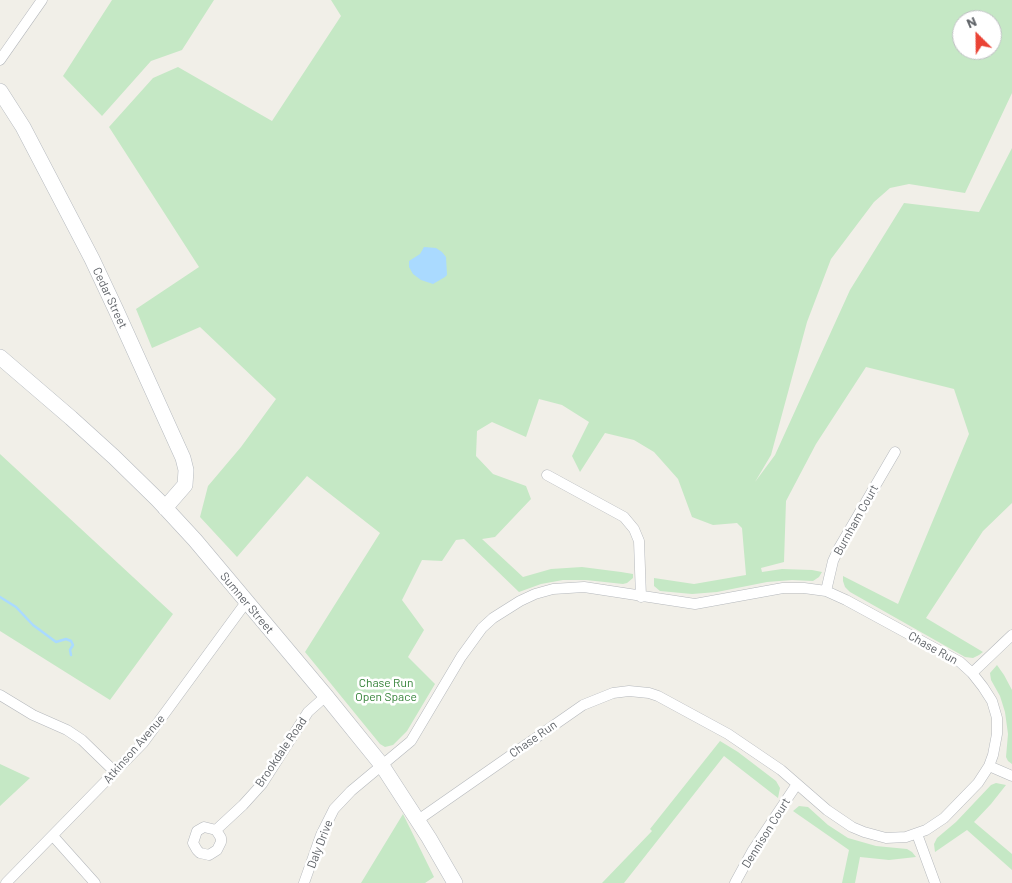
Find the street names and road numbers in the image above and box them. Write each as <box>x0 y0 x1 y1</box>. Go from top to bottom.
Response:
street label: Cedar Street <box>90 265 130 331</box>
street label: Burnham Court <box>831 482 881 558</box>
street label: Sumner Street <box>217 569 277 637</box>
street label: Chase Run <box>906 628 960 668</box>
street label: Atkinson Avenue <box>100 712 168 786</box>
street label: Brookdale Road <box>252 714 310 790</box>
street label: Chase Run <box>506 717 560 761</box>
street label: Dennison Court <box>739 795 793 871</box>
street label: Daly Drive <box>304 818 336 870</box>

